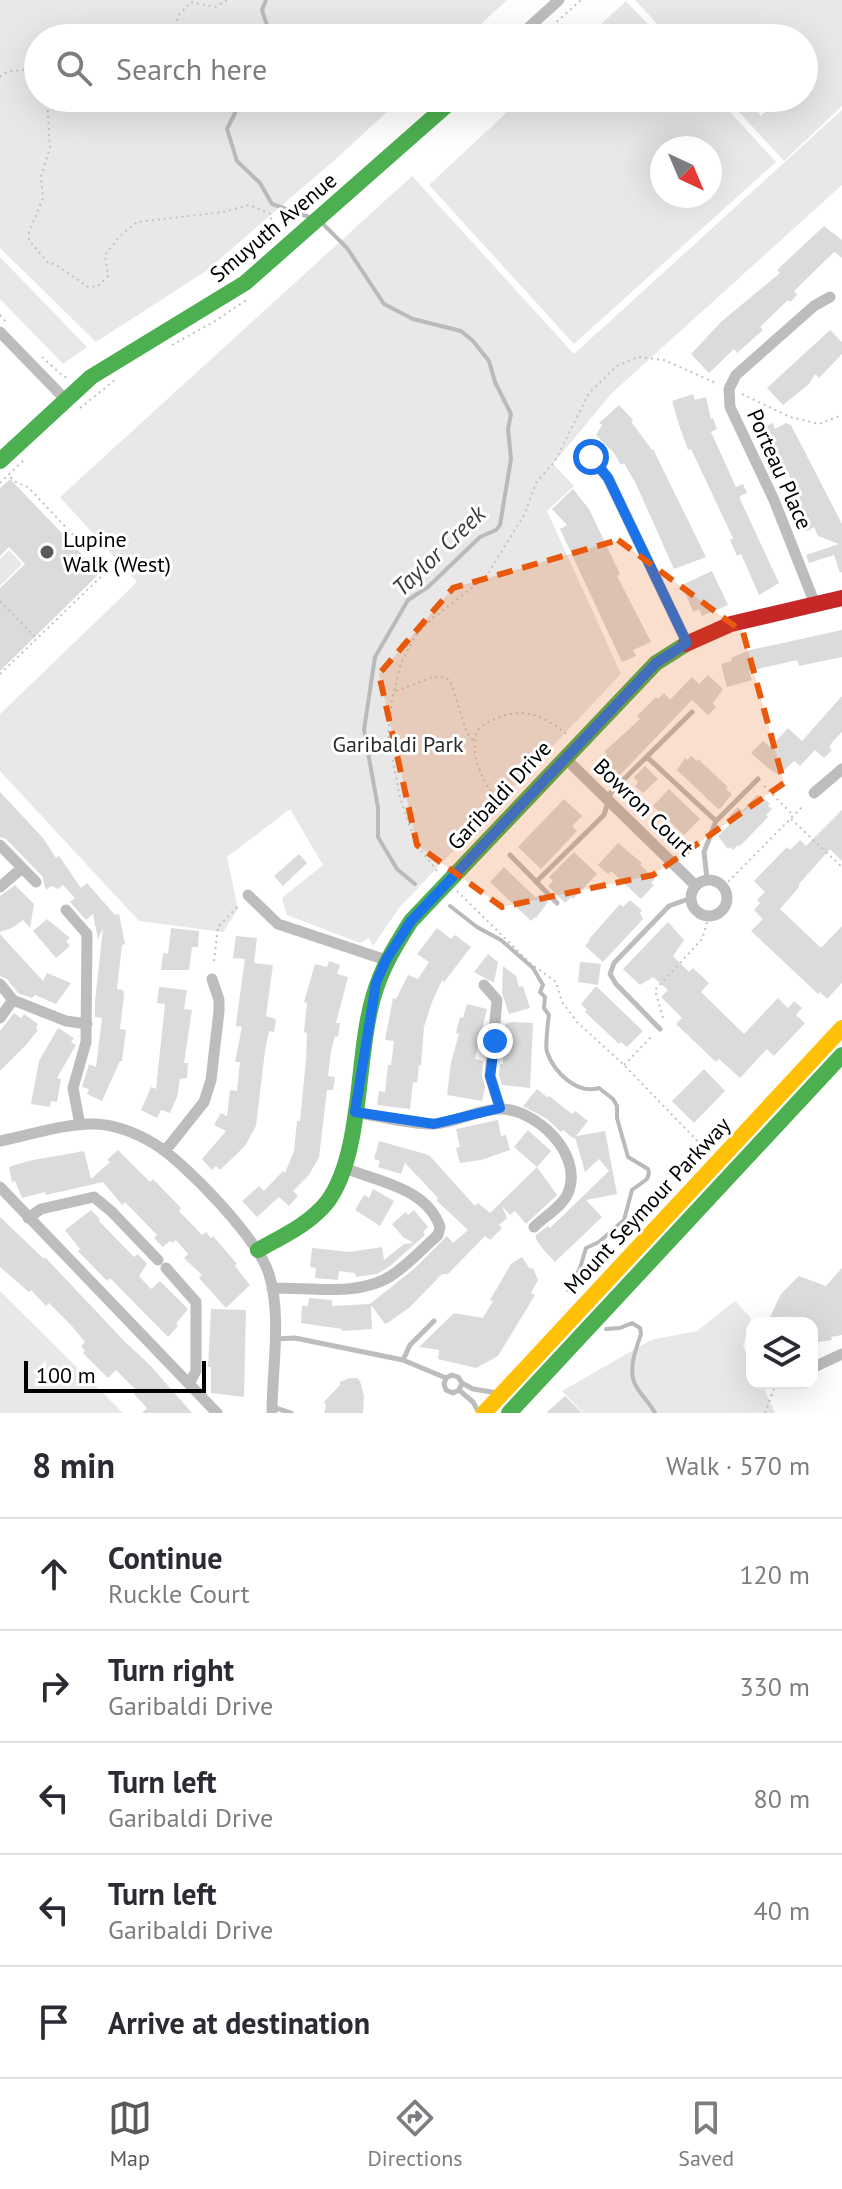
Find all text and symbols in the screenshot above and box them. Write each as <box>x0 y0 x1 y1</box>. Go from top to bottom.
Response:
search box <box>24 24 818 112</box>
icon: search <box>52 46 96 90</box>
text: Search here <box>116 49 267 88</box>
north arrow <box>650 136 722 208</box>
street label: Smuyuth Avenue <box>204 166 342 288</box>
street label: Porteau Place <box>741 405 819 533</box>
route start <box>573 439 609 475</box>
water label: Taylor Creek <box>385 498 493 603</box>
place label: Lupine Walk (West) <box>63 525 171 578</box>
marker: Lupine Walk (West) <box>38 543 56 561</box>
park label: Garibaldi Park <box>332 730 464 758</box>
street label: Garibaldi Drive <box>441 734 557 856</box>
street label: Bowron Court <box>588 752 700 862</box>
route end <box>477 1023 513 1059</box>
street label: Mount Seymour Parkway <box>558 1110 737 1299</box>
map controls <box>746 1317 818 1389</box>
button: layers <box>746 1317 818 1389</box>
scale bar <box>24 1357 206 1393</box>
text: 100 m <box>36 1361 96 1389</box>
text: 8 min <box>32 1443 115 1487</box>
text: Walk · 570 m <box>666 1449 810 1482</box>
text: Continue <box>108 1538 222 1577</box>
icon: ahead <box>32 1552 76 1596</box>
text: 120 m <box>739 1558 810 1591</box>
text: Ruckle Court <box>108 1577 249 1610</box>
text: Turn right <box>108 1650 234 1689</box>
icon: right <box>32 1664 76 1708</box>
text: 330 m <box>739 1670 810 1703</box>
text: Garibaldi Drive <box>108 1689 273 1722</box>
text: Turn left <box>108 1762 216 1801</box>
icon: left <box>32 1776 76 1820</box>
text: 80 m <box>754 1782 810 1815</box>
text: Garibaldi Drive <box>108 1801 273 1834</box>
text: Turn left <box>108 1874 216 1913</box>
icon: left <box>32 1888 76 1932</box>
text: 40 m <box>754 1894 810 1927</box>
text: Garibaldi Drive <box>108 1913 273 1946</box>
icon: arrive <box>32 2000 76 2044</box>
text: Arrive at destination <box>108 2003 370 2042</box>
tab: Map <box>108 2096 152 2172</box>
tab: Directions <box>367 2096 463 2172</box>
tab: Saved <box>678 2096 734 2172</box>

